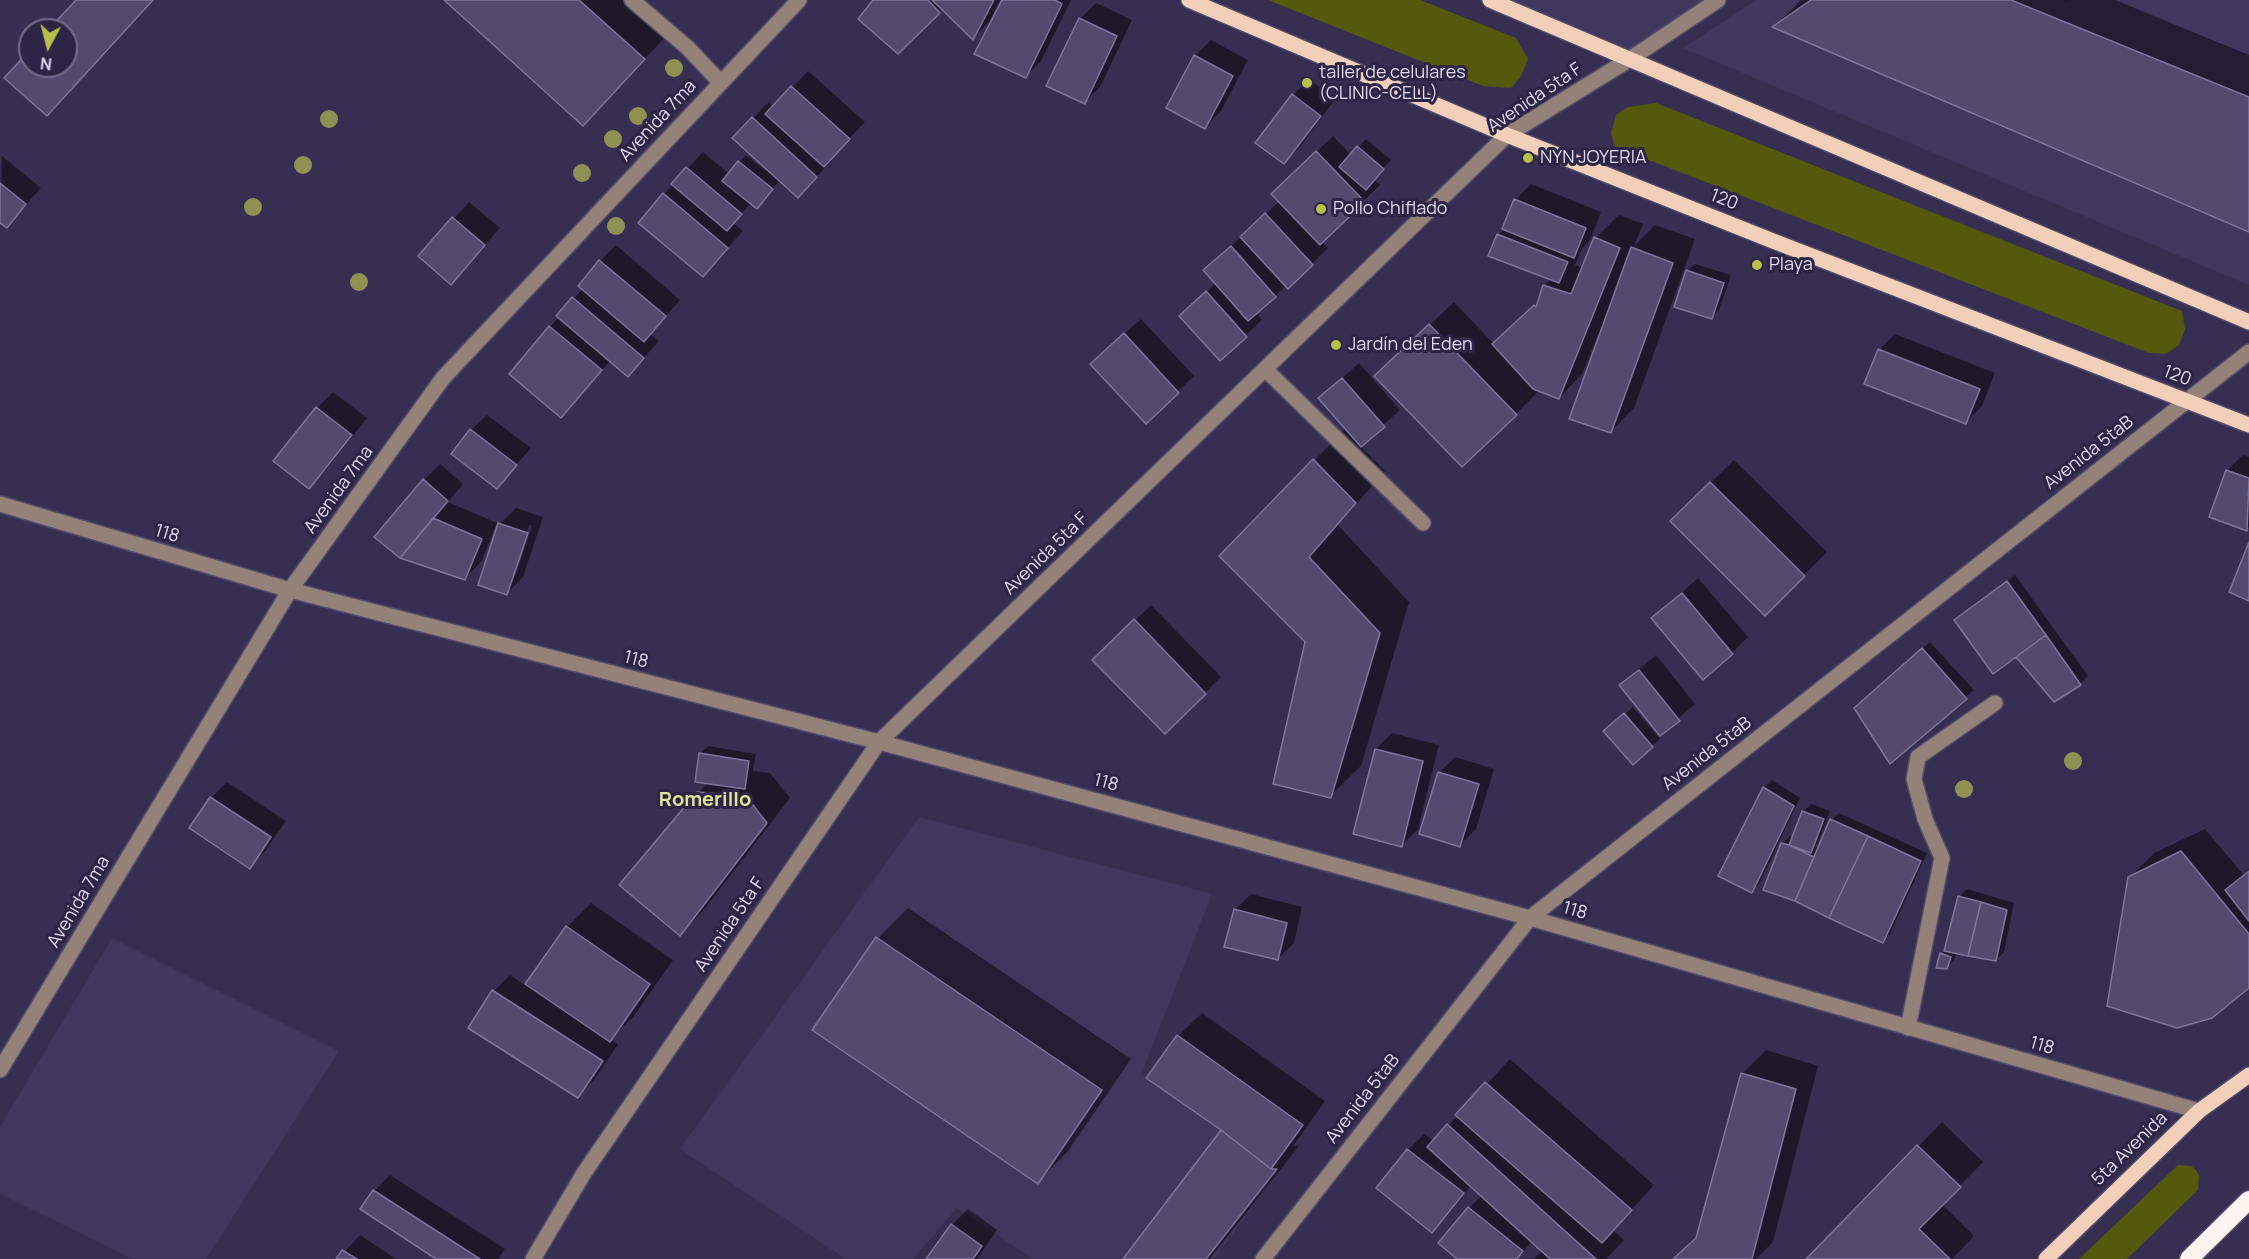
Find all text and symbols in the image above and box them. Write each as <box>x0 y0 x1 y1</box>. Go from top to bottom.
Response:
north arrow <box>18 18 78 78</box>
text: N <box>39 52 53 75</box>
street label: Avenida 5ta F <box>1484 59 1586 137</box>
place label: taller de celulares (CLINIC-CELL) <box>1319 62 1466 104</box>
street label: Avenida 7ma <box>615 76 701 166</box>
marker: taller de celulares (CLINIC-CELL) <box>1300 76 1314 90</box>
place label: NYN JOYERIA <box>1540 147 1646 169</box>
marker: NYN JOYERIA <box>1521 151 1535 165</box>
street label: 120 <box>1707 185 1741 215</box>
place label: Pollo Chiflado <box>1333 198 1447 220</box>
marker: Pollo Chiflado <box>1314 202 1328 216</box>
place label: Playa <box>1769 254 1813 276</box>
marker: Playa <box>1750 258 1764 272</box>
place label: Jardín del Eden <box>1348 334 1473 356</box>
marker: Jardín del Eden <box>1329 338 1343 352</box>
street label: 120 <box>2160 361 2194 391</box>
street label: Avenida 5taB <box>2040 411 2138 495</box>
street label: Avenida 7ma <box>300 442 378 538</box>
street label: Avenida 5ta F <box>999 508 1093 600</box>
street label: 118 <box>152 520 182 548</box>
street label: 118 <box>622 647 650 673</box>
street label: Avenida 5taB <box>1658 712 1756 796</box>
street label: 118 <box>1091 769 1121 797</box>
district label: Romerillo <box>659 788 751 812</box>
street label: Avenida 7ma <box>43 852 115 952</box>
street label: Avenida 5ta F <box>691 874 769 976</box>
street label: 118 <box>1560 897 1590 925</box>
street label: 118 <box>2027 1032 2057 1060</box>
street label: Avenida 5taB <box>1321 1050 1405 1148</box>
street label: 5ta Avenida <box>2088 1108 2172 1190</box>

